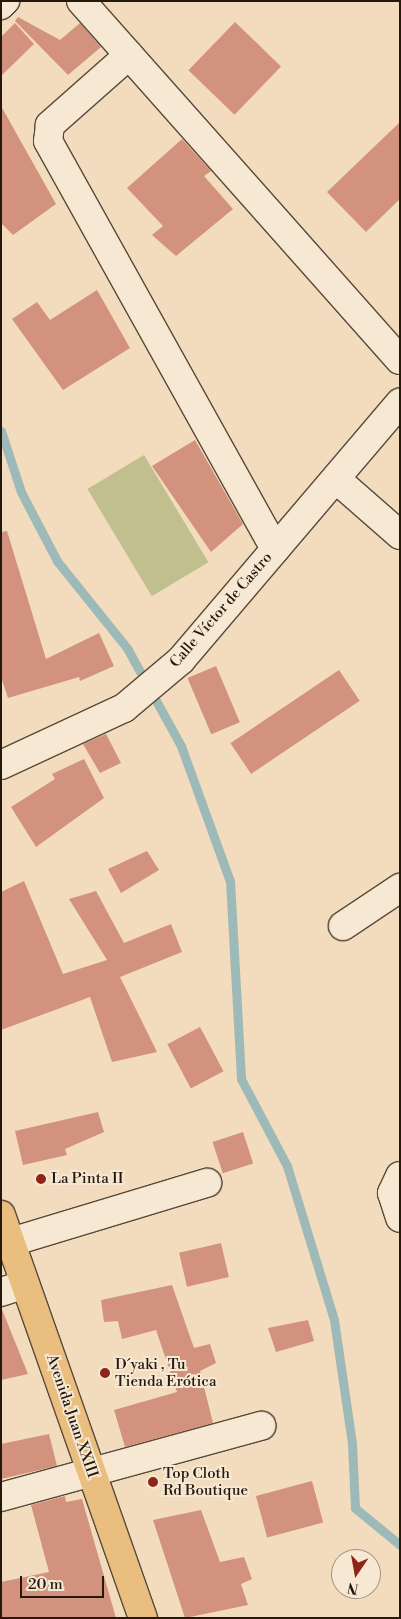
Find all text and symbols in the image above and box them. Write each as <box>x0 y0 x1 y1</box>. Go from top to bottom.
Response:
street label: Calle Víctor de Castro <box>166 549 276 671</box>
place label: La Pinta II <box>51 1170 123 1188</box>
marker: La Pinta II <box>35 1173 47 1185</box>
street label: Avenida Juan XXIII <box>42 1352 102 1480</box>
place label: D´yaki , Tu Tienda Erótica <box>115 1355 217 1390</box>
marker: D´yaki , Tu Tienda Erótica <box>99 1367 111 1379</box>
place label: Top Cloth Rd Boutique <box>163 1464 248 1499</box>
marker: Top Cloth Rd Boutique <box>147 1476 159 1488</box>
north arrow <box>331 1549 381 1599</box>
scale bar <box>22 1566 106 1598</box>
text: 20 m <box>28 1575 63 1594</box>
text: N <box>346 1578 360 1598</box>

